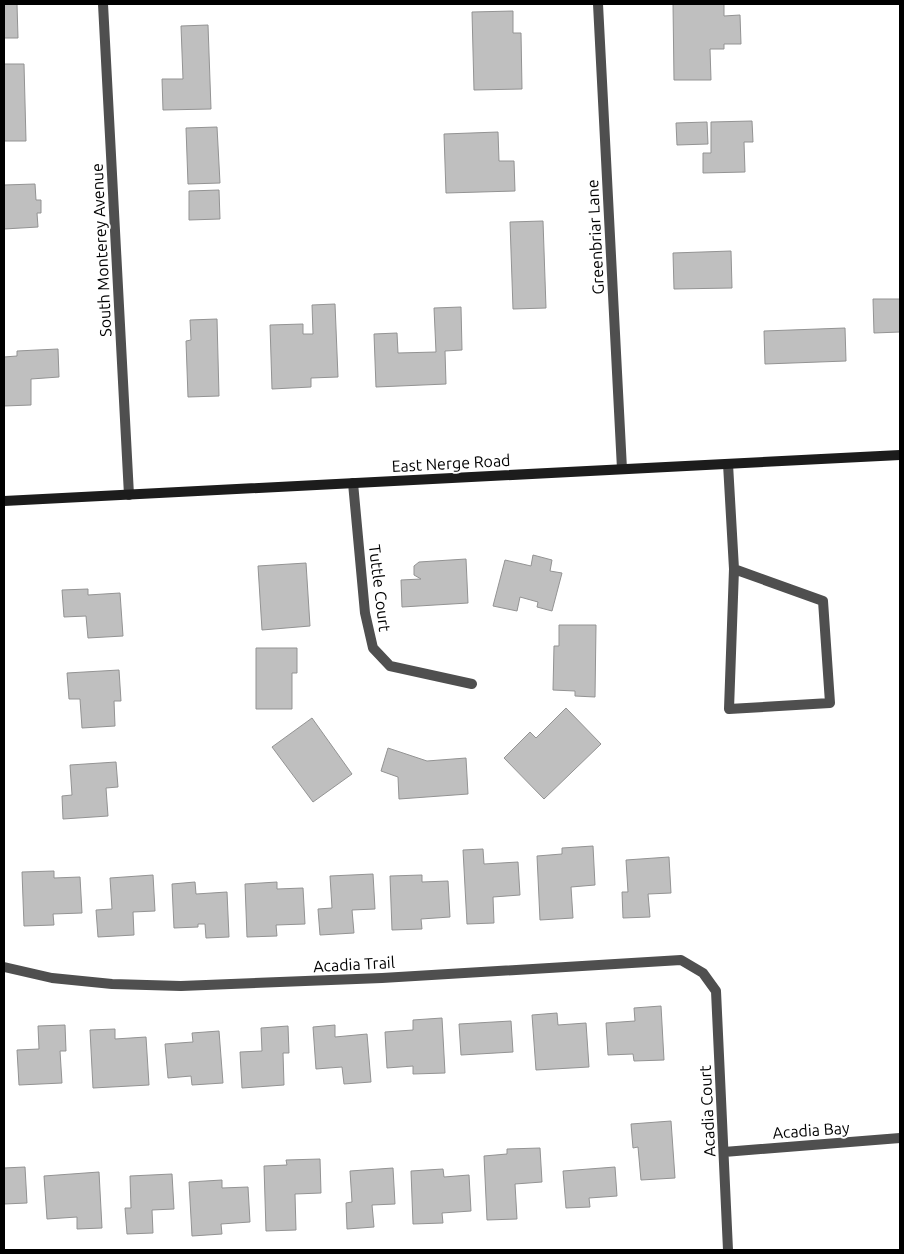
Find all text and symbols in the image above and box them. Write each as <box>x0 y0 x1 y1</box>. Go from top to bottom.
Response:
street label: South Monterey Avenue <box>87 163 115 337</box>
street label: Greenbriar Lane <box>583 179 607 295</box>
street label: East Nerge Road <box>391 451 511 475</box>
street label: Tuttle Court <box>366 543 394 633</box>
street label: Acadia Trail <box>313 953 395 975</box>
street label: Acadia Court <box>696 1064 718 1157</box>
street label: Acadia Bay <box>772 1118 850 1142</box>

